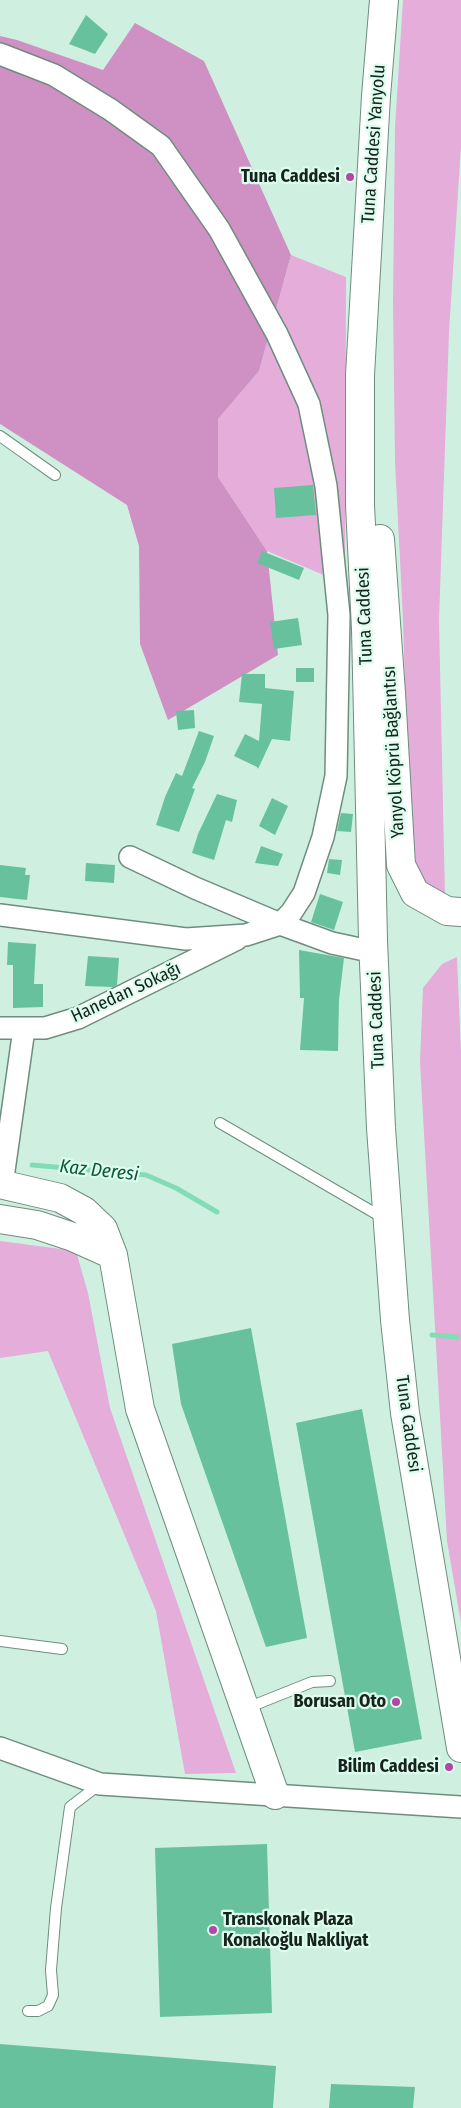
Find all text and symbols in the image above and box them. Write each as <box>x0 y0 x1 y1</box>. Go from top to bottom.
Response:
street label: Tuna Caddesi Yanyolu <box>358 64 390 224</box>
place label: Tuna Caddesi <box>241 166 340 188</box>
marker: Tuna Caddesi <box>344 171 356 183</box>
street label: Tuna Caddesi <box>353 567 377 665</box>
street label: Yanyol Köprü Bağlantısı <box>379 665 409 839</box>
street label: Hanedan Sokağı <box>68 958 184 1028</box>
street label: Tuna Caddesi <box>365 971 389 1069</box>
water label: Kaz Deresi <box>58 1156 140 1186</box>
street label: Tuna Caddesi <box>391 1374 425 1474</box>
place label: Borusan Oto <box>294 1691 386 1713</box>
marker: Borusan Oto <box>390 1696 402 1708</box>
place label: Bilim Caddesi <box>338 1756 439 1778</box>
marker: Bilim Caddesi <box>443 1761 455 1773</box>
place label: Transkonak Plaza Konakoğlu Nakliyat <box>223 1909 369 1952</box>
marker: Transkonak Plaza Konakoğlu Nakliyat <box>207 1924 219 1936</box>

